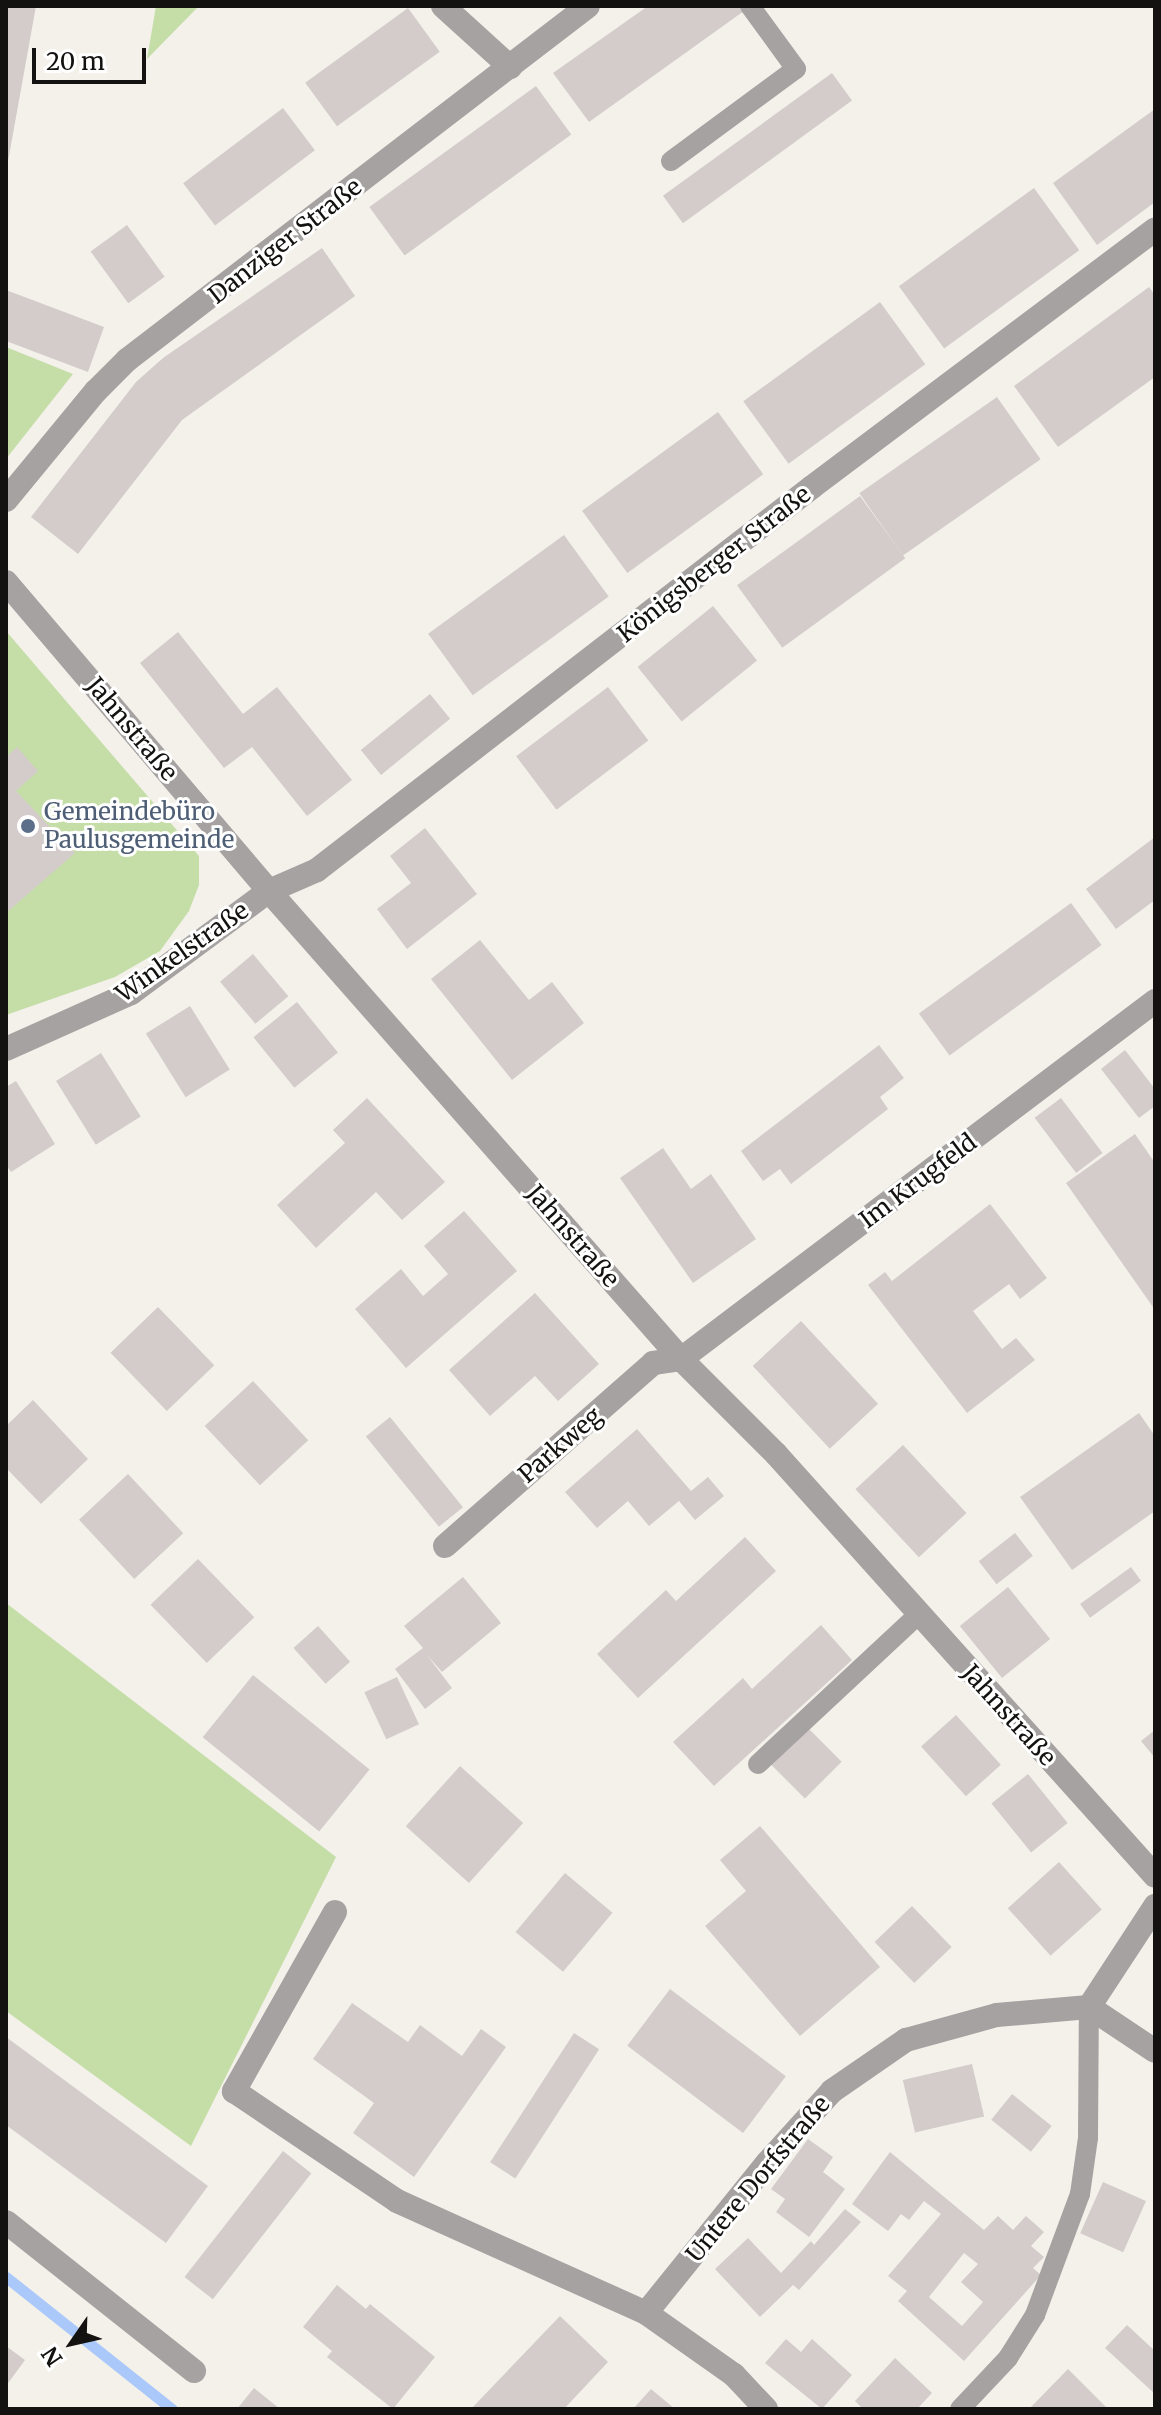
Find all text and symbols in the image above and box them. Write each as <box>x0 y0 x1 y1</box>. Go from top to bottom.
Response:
scale bar <box>36 32 150 82</box>
text: 20 m <box>46 46 105 77</box>
street label: Danziger Straße <box>203 172 367 310</box>
street label: Königsberger Straße <box>612 480 816 648</box>
street label: Jahnstraße <box>80 671 184 787</box>
place label: Gemeindebüro Paulusgemeinde <box>44 798 234 854</box>
marker: Gemeindebüro Paulusgemeinde <box>19 817 37 835</box>
street label: Winkelstraße <box>110 896 254 1008</box>
street label: Im Krugfeld <box>854 1128 982 1234</box>
street label: Jahnstraße <box>521 1179 625 1293</box>
street label: Parkweg <box>513 1401 607 1489</box>
street label: Jahnstraße <box>956 1659 1062 1771</box>
street label: Untere Dorfstraße <box>680 2090 836 2268</box>
north arrow <box>32 2303 112 2383</box>
text: N <box>36 2341 69 2371</box>

